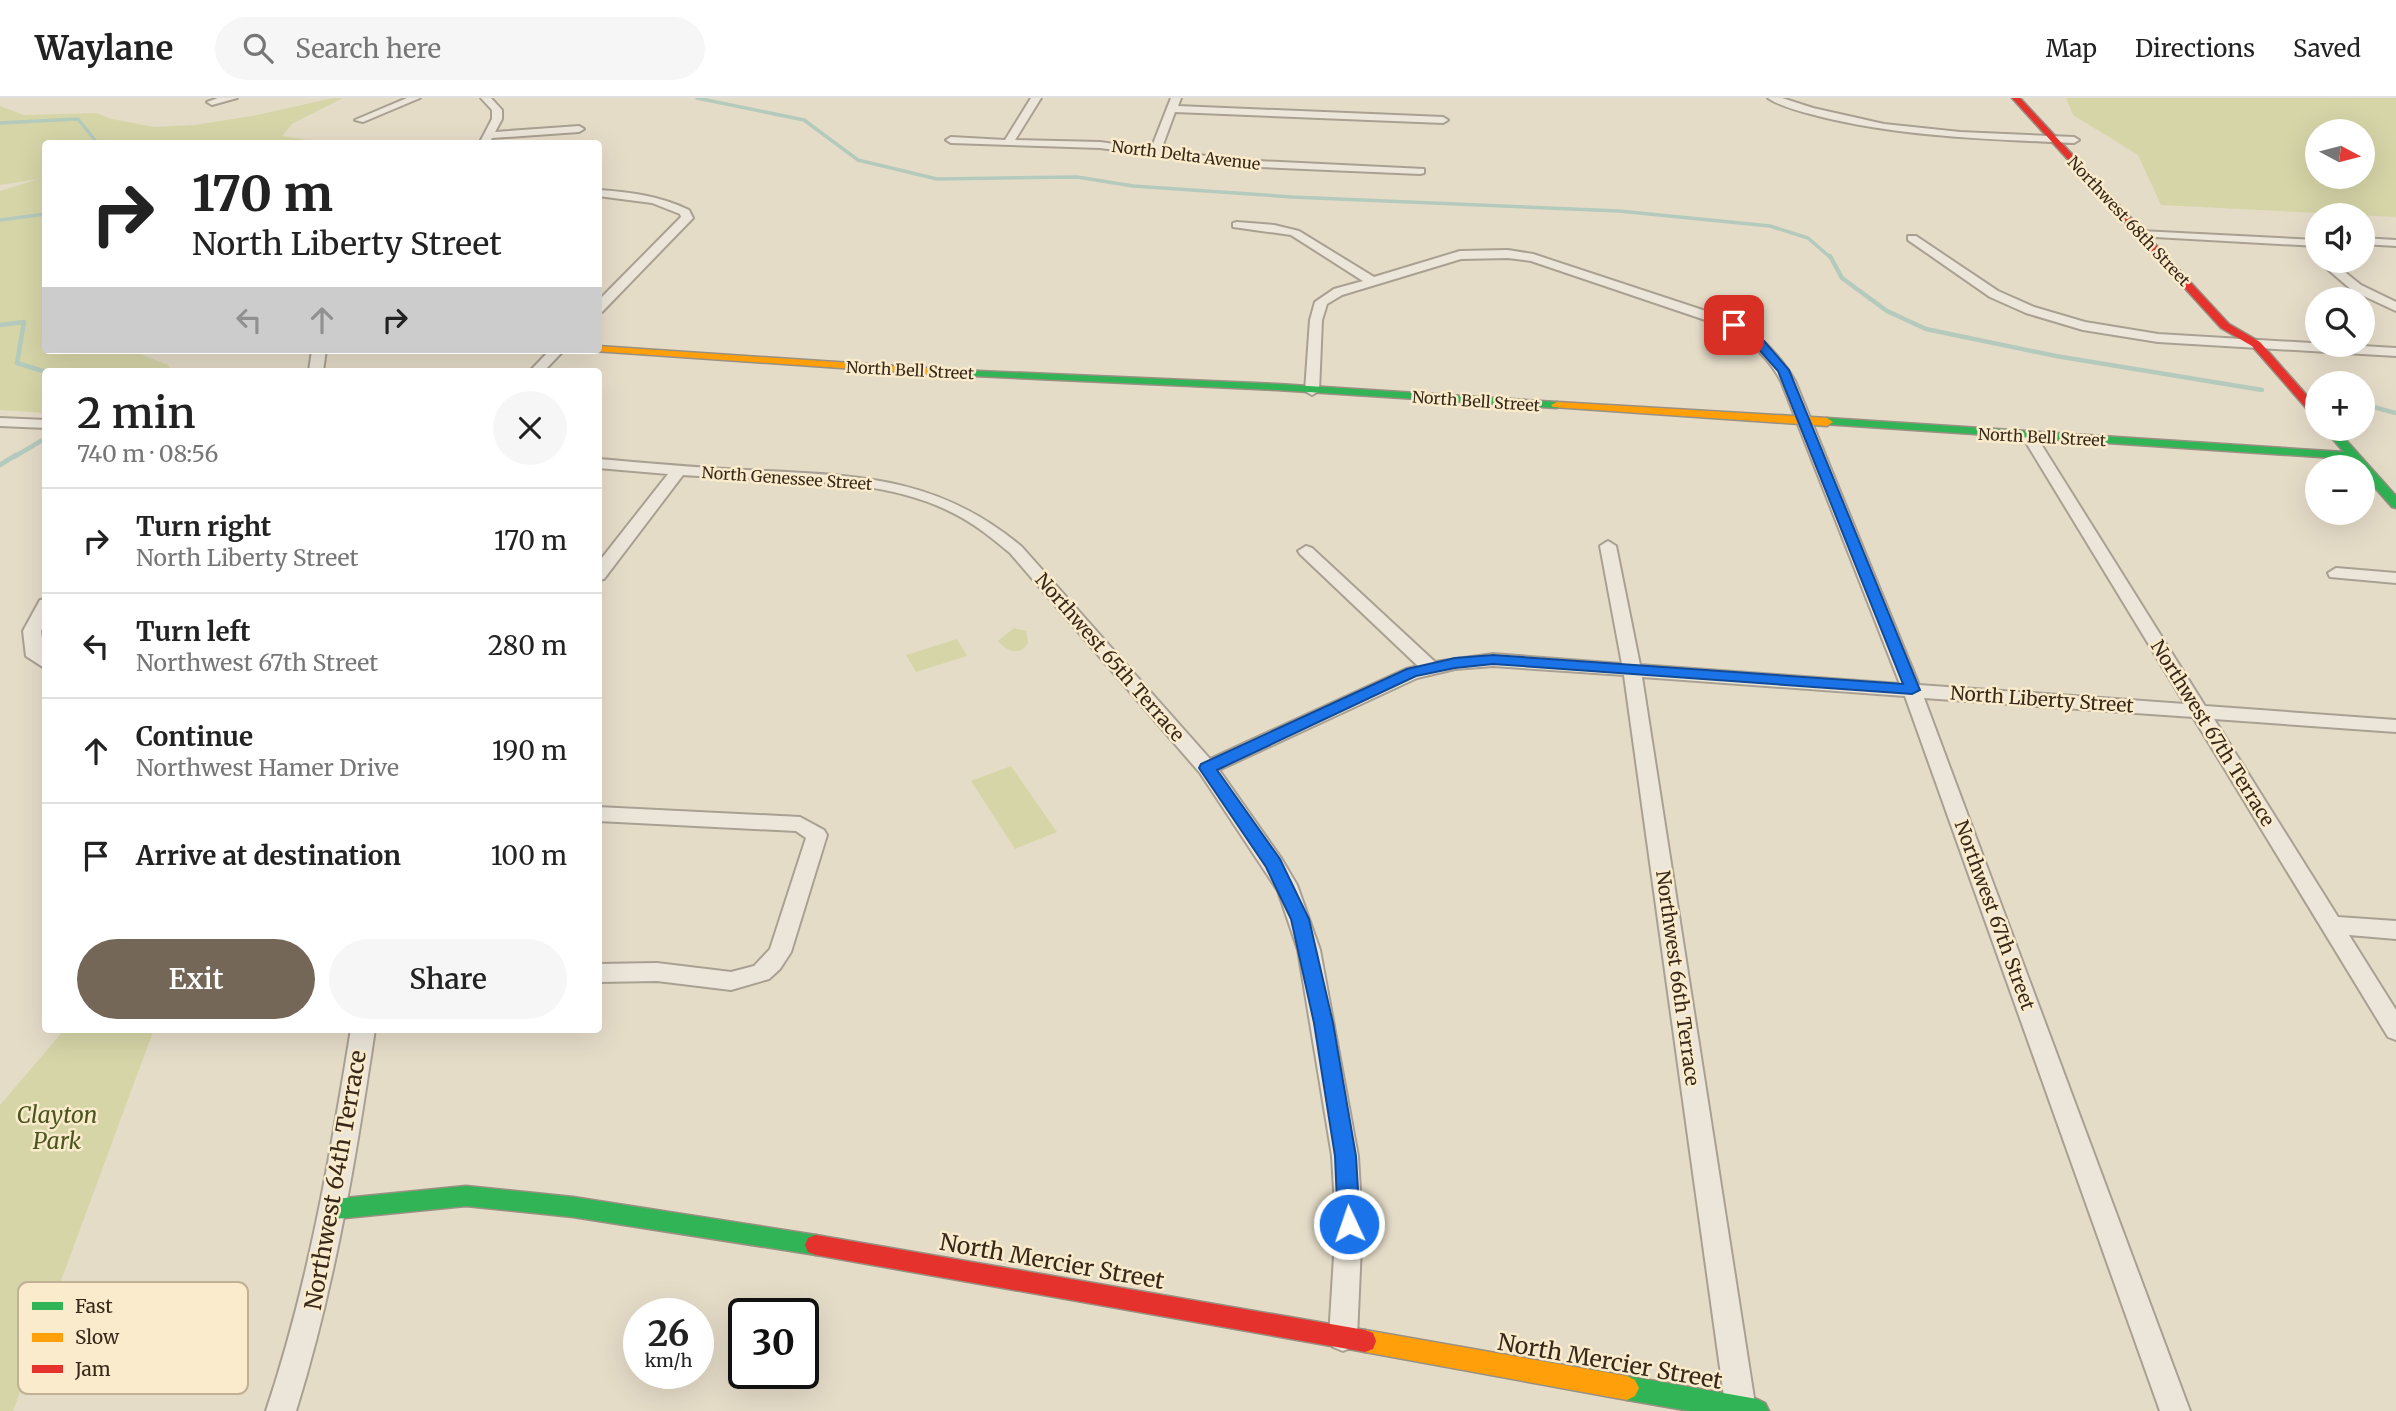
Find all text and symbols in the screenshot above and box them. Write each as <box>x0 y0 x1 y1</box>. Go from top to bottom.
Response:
search box <box>215 17 705 80</box>
text: Waylane <box>35 28 173 69</box>
icon: search <box>239 29 277 67</box>
text: Search here <box>295 32 441 65</box>
text: Map <box>2046 33 2097 64</box>
text: Directions <box>2135 33 2255 64</box>
text: Saved <box>2293 33 2361 64</box>
north arrow <box>2305 119 2375 189</box>
map controls <box>2305 119 2375 525</box>
street label: North Delta Avenue <box>1111 136 1261 174</box>
street label: Northwest 68th Street <box>2064 152 2195 291</box>
text: 170 m <box>192 163 333 224</box>
icon: right <box>77 168 168 259</box>
button: sound <box>2305 203 2375 273</box>
text: North Liberty Street <box>192 224 502 264</box>
button: search <box>2305 287 2375 357</box>
pin <box>1704 295 1764 355</box>
icon: left <box>230 301 268 339</box>
icon: ahead <box>303 301 341 339</box>
icon: right <box>376 301 414 339</box>
icon: arrive <box>1715 306 1753 344</box>
street label: North Bell Street <box>845 357 975 383</box>
button: + <box>2305 371 2375 441</box>
text: 2 min <box>77 387 196 439</box>
street label: North Bell Street <box>1411 387 1541 415</box>
button: close <box>493 391 567 465</box>
street label: North Bell Street <box>1977 424 2107 450</box>
text: 740 m · 08:56 <box>77 439 218 468</box>
button: − <box>2305 455 2375 525</box>
street label: North Genessee Street <box>701 462 874 494</box>
text: Turn right <box>136 510 271 543</box>
icon: right <box>77 522 115 560</box>
text: 170 m <box>494 524 567 557</box>
text: North Liberty Street <box>136 543 359 572</box>
street label: Northwest 65th Terrace <box>1030 568 1190 746</box>
text: Turn left <box>136 615 250 648</box>
icon: left <box>77 627 115 665</box>
text: 280 m <box>488 629 567 662</box>
street label: Northwest 67th Terrace <box>2146 636 2280 831</box>
text: Northwest 67th Street <box>136 648 378 677</box>
street label: North Liberty Street <box>1949 681 2135 717</box>
text: Continue <box>136 720 253 753</box>
icon: ahead <box>77 732 115 770</box>
text: 190 m <box>492 734 567 767</box>
text: Northwest Hamer Drive <box>136 753 399 782</box>
street label: Northwest 67th Street <box>1949 817 2041 1014</box>
icon: arrive <box>77 837 115 875</box>
text: Arrive at destination <box>136 839 401 872</box>
text: 100 m <box>491 839 567 872</box>
street label: Northwest 66th Terrace <box>1651 869 1705 1087</box>
button: Exit <box>77 939 315 1019</box>
button: Share <box>329 939 567 1019</box>
street label: Northwest 64th Terrace <box>298 1048 372 1312</box>
park label: Clayton Park <box>17 1100 98 1155</box>
position arrow <box>1312 1187 1386 1261</box>
street label: North Mercier Street <box>937 1227 1167 1295</box>
legend <box>18 1282 248 1394</box>
text: Fast <box>75 1294 113 1318</box>
speed limit sign: 30 <box>728 1298 819 1389</box>
text: 26 <box>648 1312 689 1356</box>
text: Slow <box>75 1325 120 1349</box>
street label: North Mercier Street <box>1495 1327 1725 1395</box>
text: km/h <box>645 1349 692 1372</box>
text: Jam <box>74 1357 111 1381</box>

